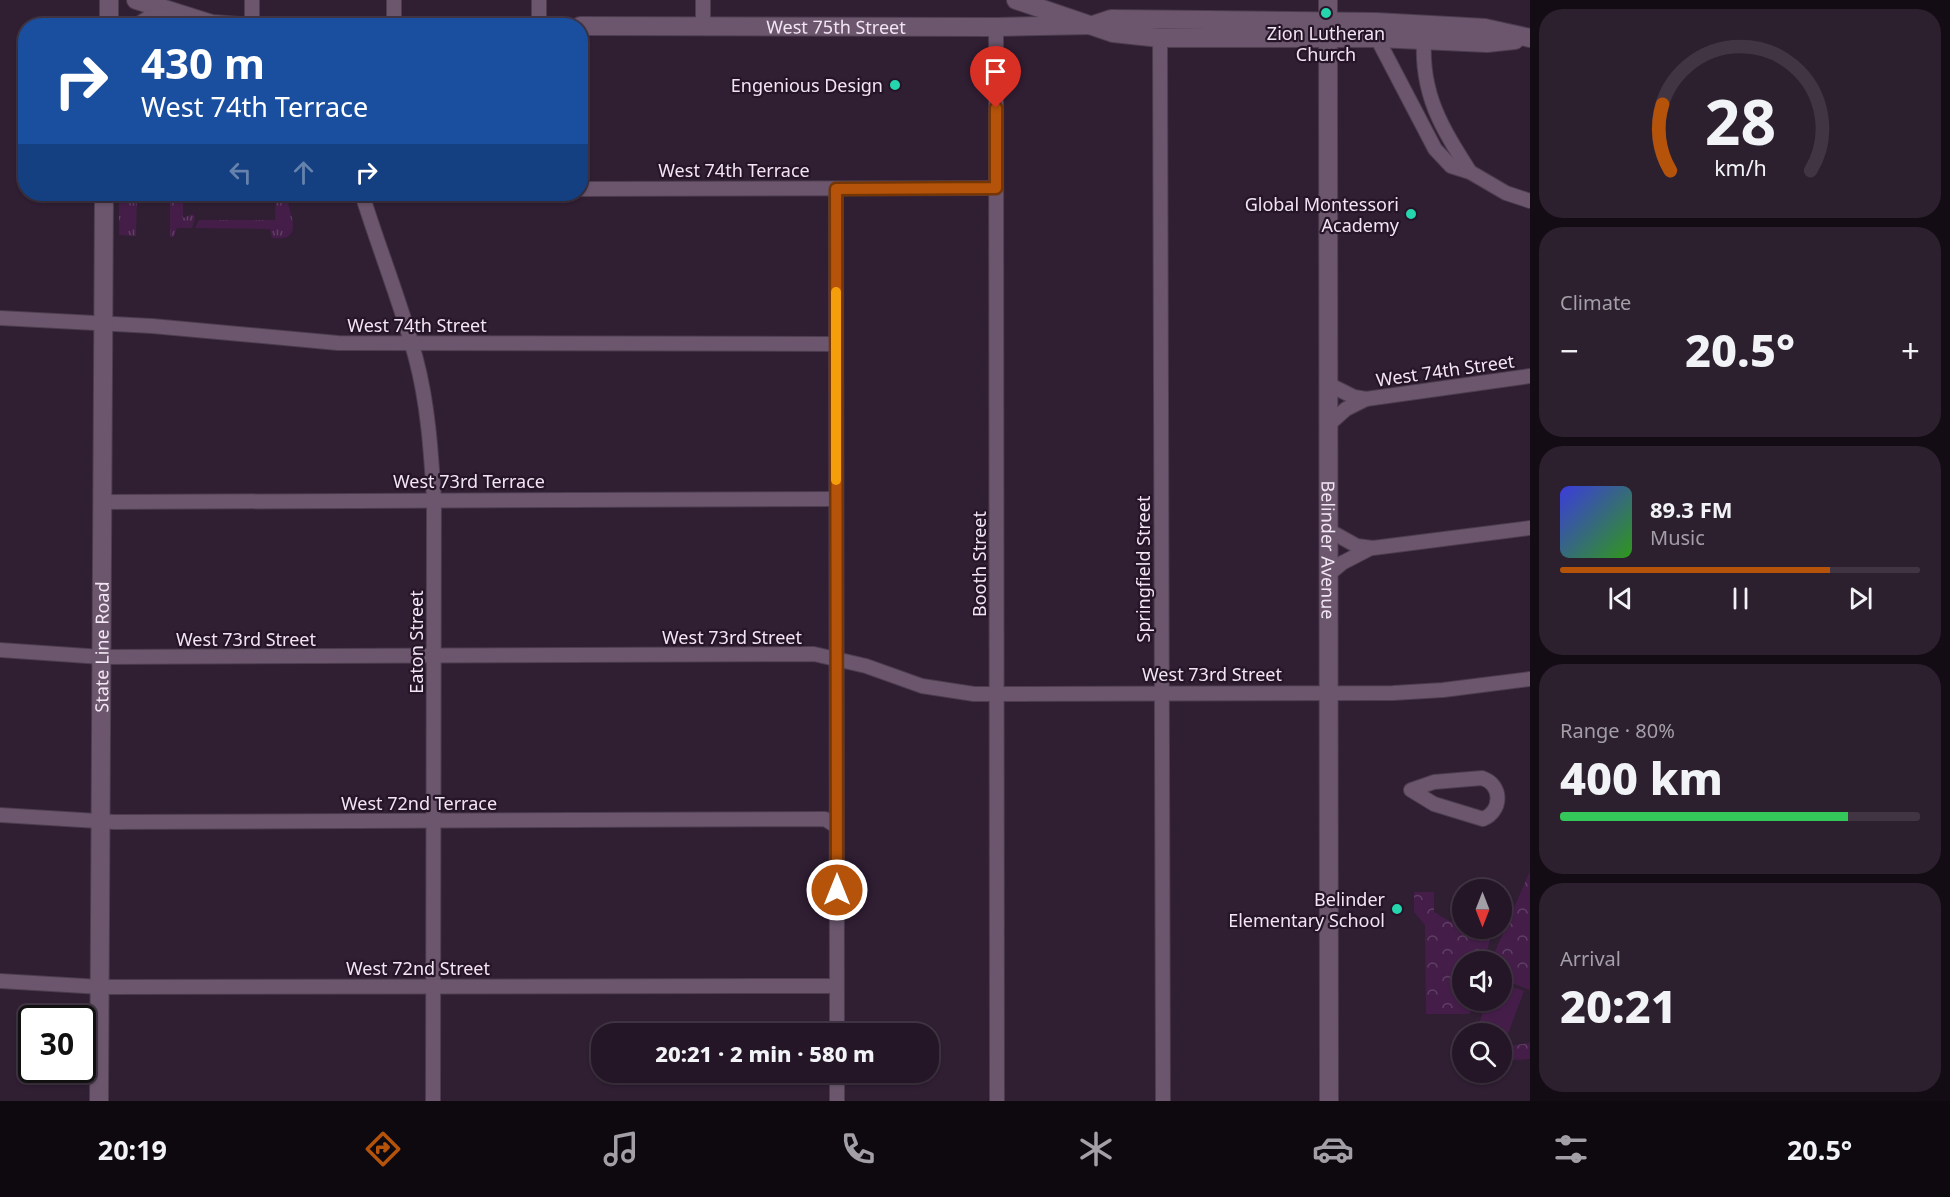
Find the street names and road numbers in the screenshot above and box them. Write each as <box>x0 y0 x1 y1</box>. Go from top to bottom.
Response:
street label: West 75th Street <box>766 14 906 39</box>
street label: West 74th Terrace <box>658 158 810 182</box>
street label: West 74th Street <box>347 313 487 337</box>
street label: West 74th Street <box>1374 348 1516 392</box>
street label: West 73rd Terrace <box>393 469 545 493</box>
street label: Belinder Avenue <box>1316 481 1341 619</box>
street label: Springfield Street <box>1131 495 1155 642</box>
street label: Booth Street <box>967 510 991 617</box>
street label: State Line Road <box>89 581 114 713</box>
street label: Eaton Street <box>404 590 428 694</box>
street label: West 73rd Street <box>662 625 802 649</box>
street label: West 73rd Street <box>176 627 316 651</box>
street label: West 73rd Street <box>1142 662 1282 686</box>
street label: West 72nd Terrace <box>341 791 497 815</box>
street label: West 72nd Street <box>346 956 491 980</box>

